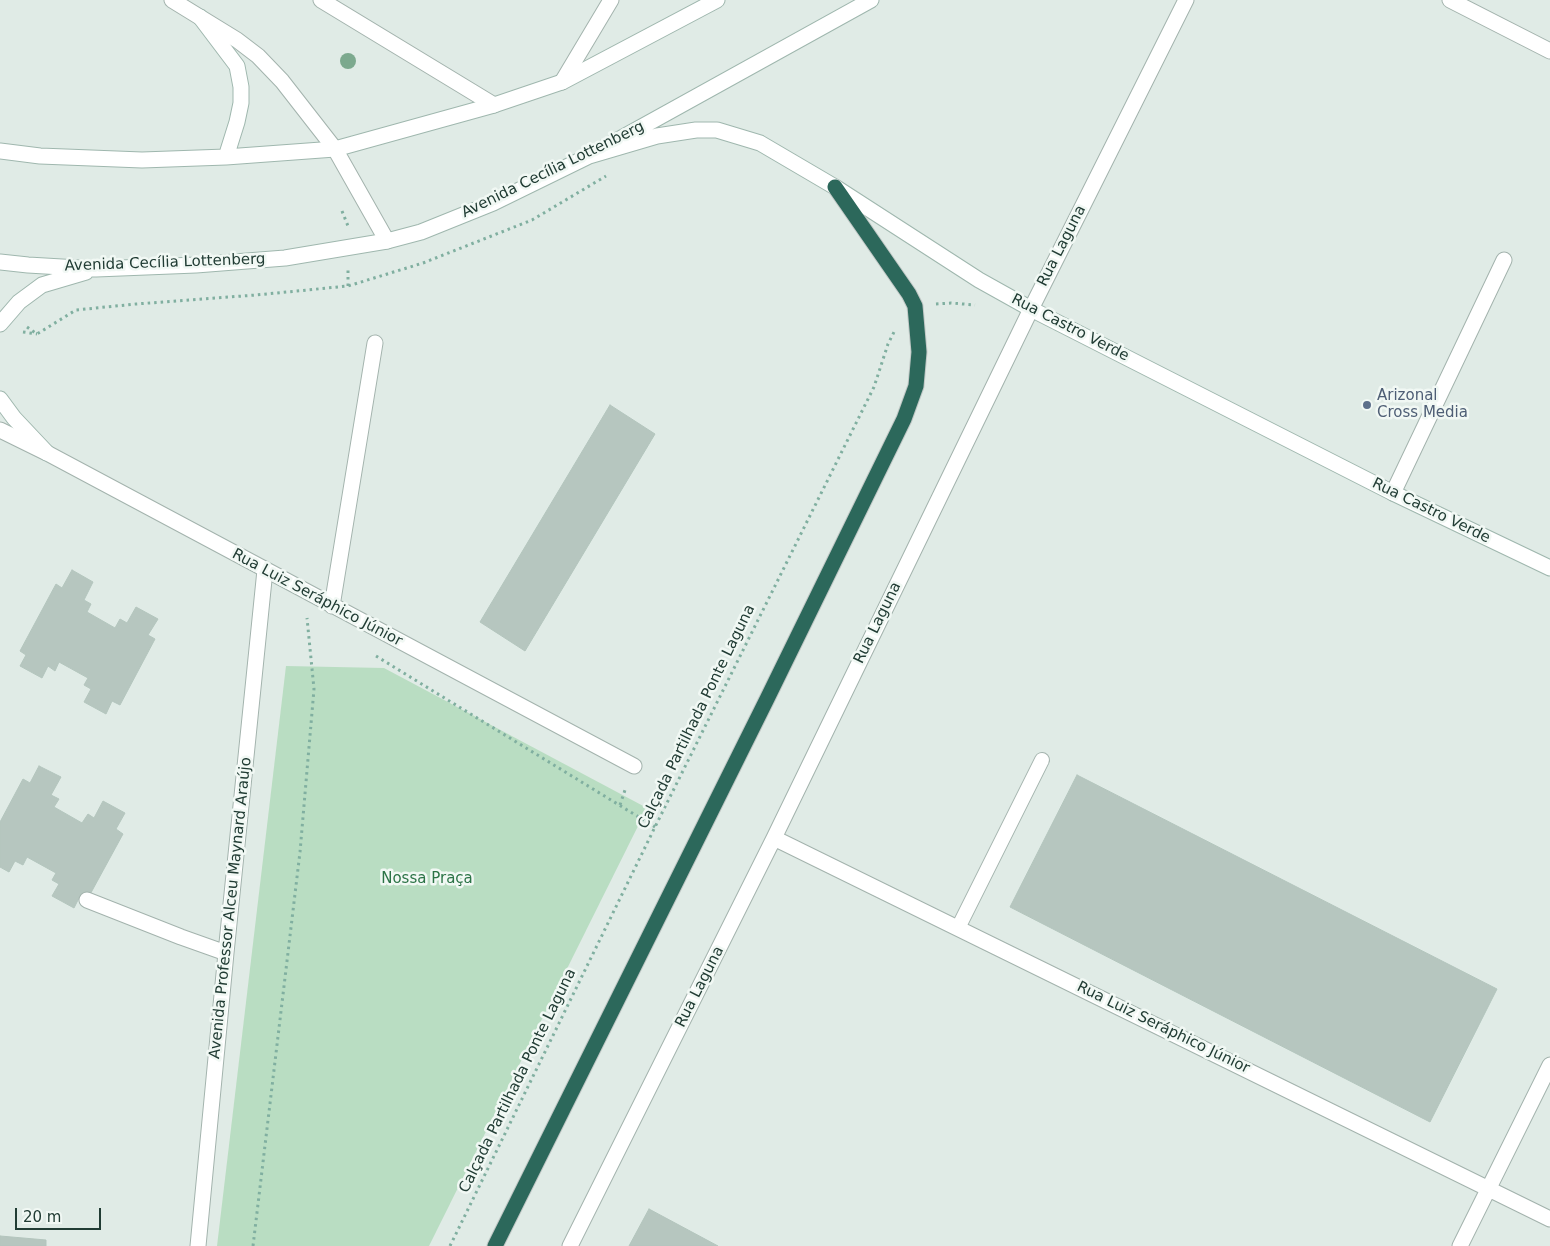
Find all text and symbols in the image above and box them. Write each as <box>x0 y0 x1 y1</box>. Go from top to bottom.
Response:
street label: Avenida Cecília Lottenberg <box>459 118 647 222</box>
street label: Rua Laguna <box>1034 202 1090 290</box>
street label: Avenida Cecília Lottenberg <box>64 250 266 276</box>
street label: Rua Castro Verde <box>1008 291 1132 365</box>
place label: Arizonal Cross Media <box>1377 387 1468 422</box>
marker: Arizonal Cross Media <box>1361 399 1373 411</box>
street label: Rua Castro Verde <box>1369 475 1493 547</box>
street label: Rua Luiz Seráphico Júnior <box>229 545 405 651</box>
street label: Rua Laguna <box>851 579 905 667</box>
street label: Calçada Partilhada Ponte Laguna <box>635 602 759 832</box>
street label: Avenida Professor Alceu Maynard Araújo <box>206 756 256 1060</box>
park label: Nossa Praça <box>381 870 473 888</box>
street label: Rua Laguna <box>672 943 728 1031</box>
street label: Calçada Partilhada Ponte Laguna <box>456 966 580 1196</box>
street label: Rua Luiz Seráphico Júnior <box>1074 978 1252 1078</box>
scale bar <box>18 1198 104 1230</box>
text: 20 m <box>23 1208 61 1226</box>

